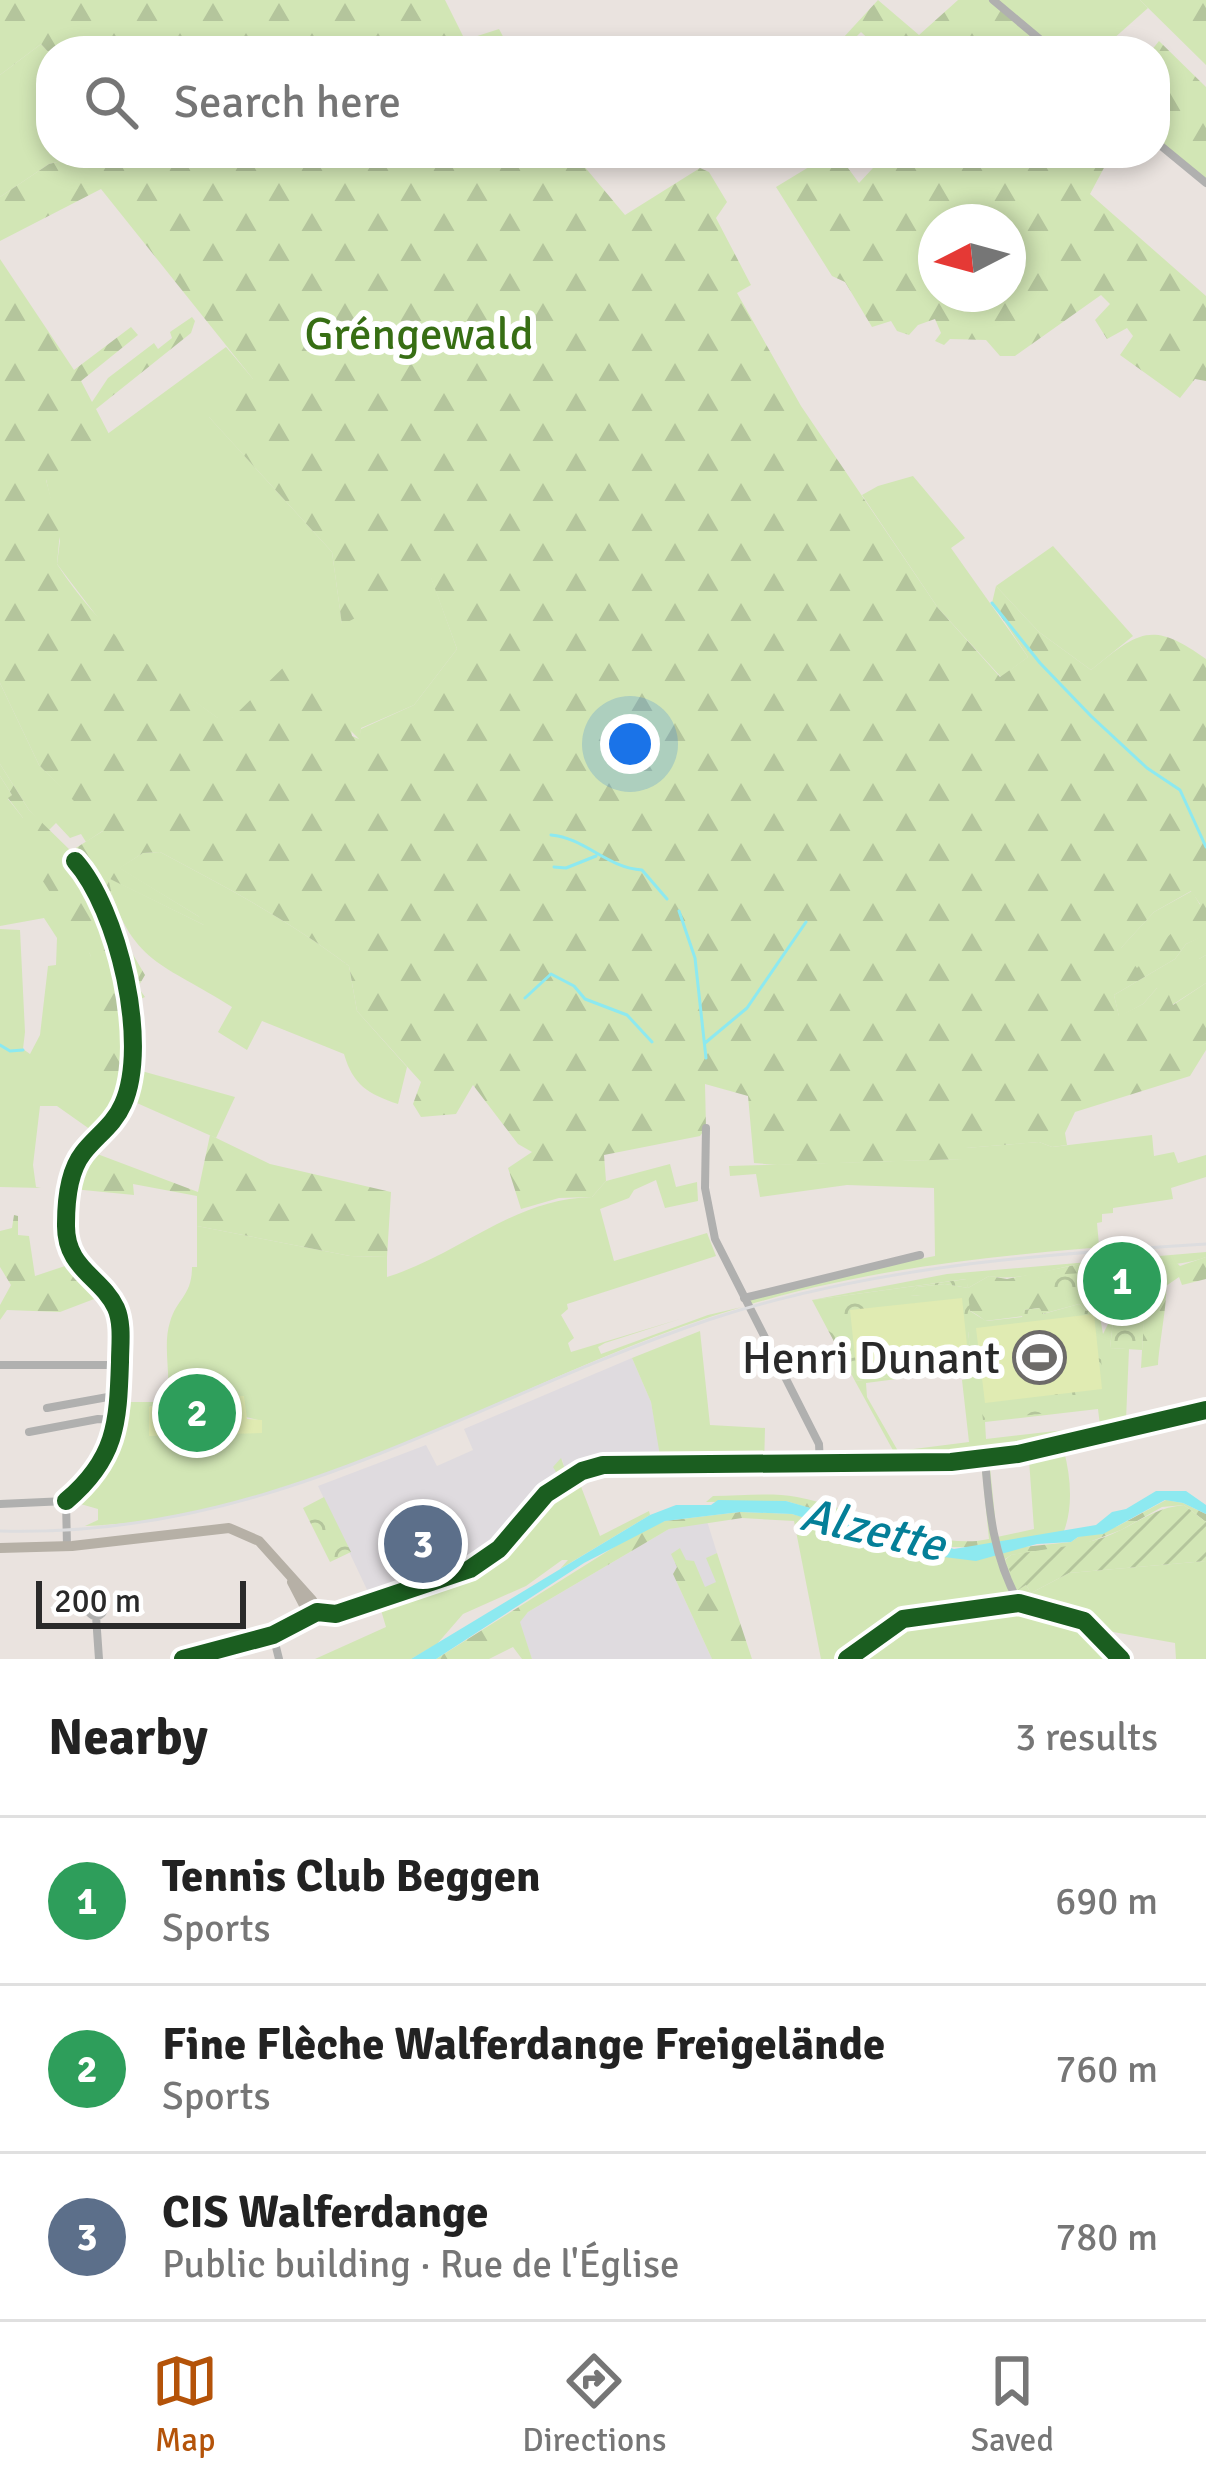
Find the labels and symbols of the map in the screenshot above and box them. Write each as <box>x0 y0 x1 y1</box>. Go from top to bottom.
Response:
north arrow <box>918 204 1026 312</box>
park label: Gréngewald <box>304 307 534 362</box>
your location <box>600 714 660 774</box>
pin: 1 <box>1083 1236 1161 1326</box>
sports icon: Henri Dunant <box>1011 1330 1067 1386</box>
place label: Henri Dunant <box>742 1331 1000 1386</box>
pin: 2 <box>158 1368 236 1458</box>
water label: Alzette <box>795 1485 953 1576</box>
pin: 3 <box>384 1499 462 1589</box>
scale bar <box>36 1575 246 1628</box>

